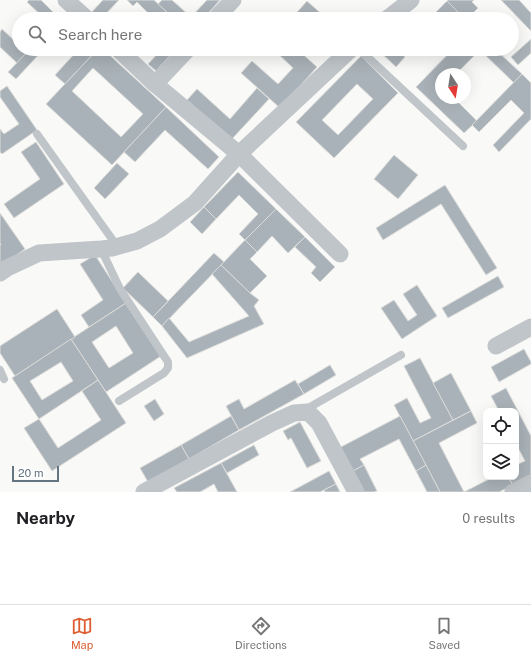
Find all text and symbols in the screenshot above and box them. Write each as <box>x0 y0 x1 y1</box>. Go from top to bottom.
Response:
search box <box>12 12 519 56</box>
icon: search <box>26 23 48 45</box>
text: Search here <box>58 26 142 43</box>
north arrow <box>435 68 471 104</box>
map controls <box>483 408 519 480</box>
button: locate <box>483 408 519 444</box>
button: layers <box>483 444 519 480</box>
scale bar <box>12 464 59 483</box>
text: 20 m <box>18 467 43 479</box>
text: Nearby <box>16 508 75 528</box>
text: 0 results <box>462 511 515 526</box>
tab: Map <box>71 615 93 651</box>
tab: Directions <box>235 615 287 651</box>
tab: Saved <box>429 615 460 651</box>

